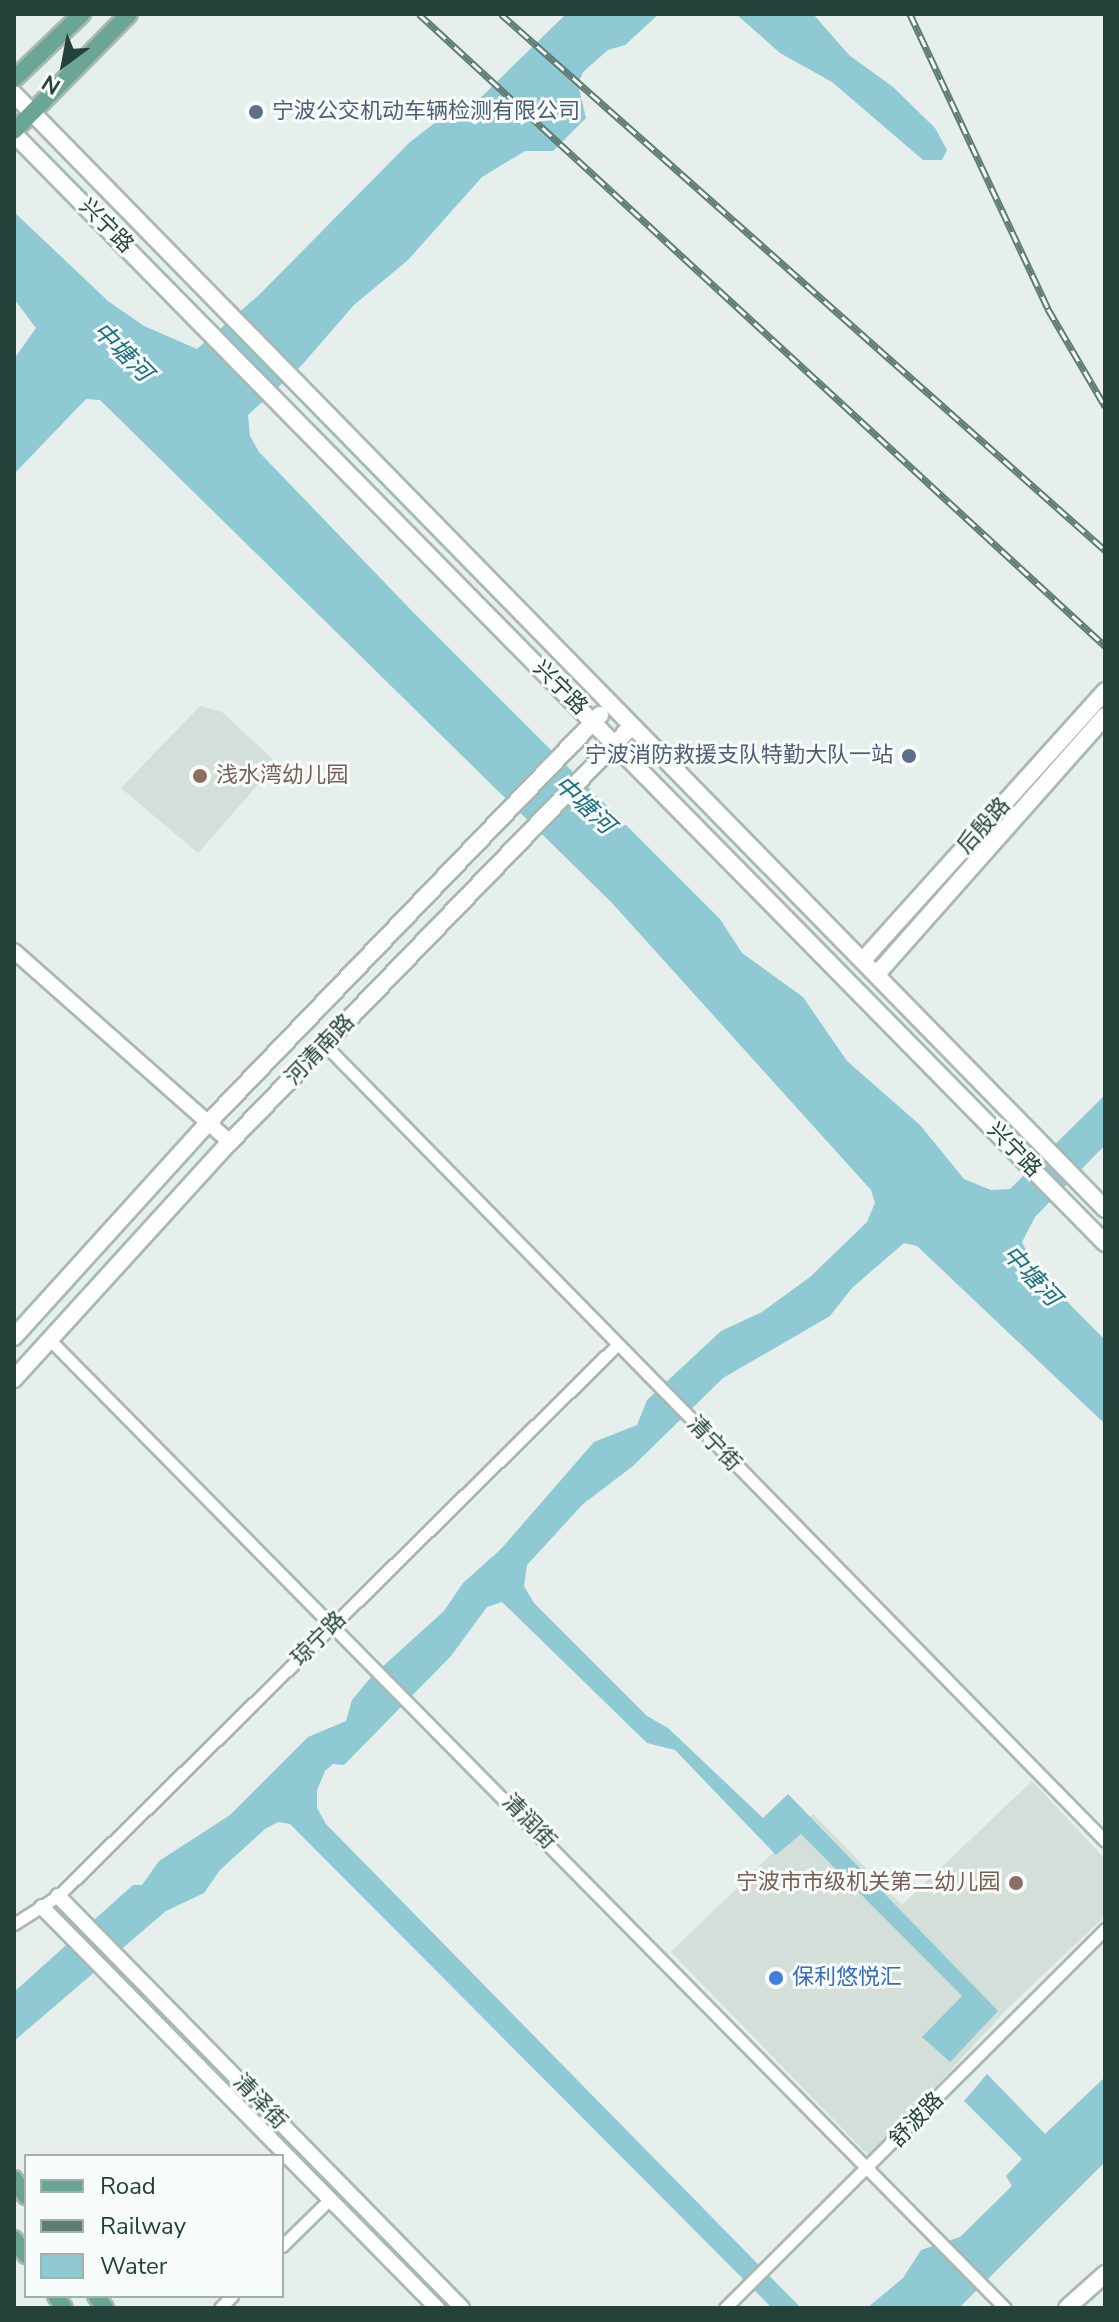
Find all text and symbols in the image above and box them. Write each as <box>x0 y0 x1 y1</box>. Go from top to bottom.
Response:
north arrow <box>24 24 104 104</box>
text: N <box>36 67 66 101</box>
place label: 宁波公交机动车辆检测有限公司 <box>272 99 580 125</box>
marker: 宁波公交机动车辆检测有限公司 <box>247 103 265 121</box>
street label: 兴宁路 <box>73 193 139 259</box>
water label: 中塘河 <box>86 316 158 388</box>
street label: 兴宁路 <box>527 655 593 721</box>
place label: 宁波消防救援支队特勤大队一站 <box>585 743 893 769</box>
marker: 宁波消防救援支队特勤大队一站 <box>900 747 918 765</box>
place label: 浅水湾幼儿园 <box>216 763 348 789</box>
marker: 浅水湾幼儿园 <box>191 767 209 785</box>
water label: 中塘河 <box>548 770 620 840</box>
street label: 后殷路 <box>952 793 1016 859</box>
street label: 河清南路 <box>280 1009 360 1091</box>
street label: 兴宁路 <box>982 1117 1046 1183</box>
water label: 中塘河 <box>996 1240 1066 1312</box>
street label: 清宁街 <box>682 1411 746 1477</box>
street label: 琼宁路 <box>286 1606 352 1672</box>
street label: 清润街 <box>497 1789 561 1855</box>
place label: 宁波市市级机关第二幼儿园 <box>736 1870 1000 1896</box>
marker: 宁波市市级机关第二幼儿园 <box>1007 1874 1025 1892</box>
place label: 保利悠悦汇 <box>792 1965 902 1991</box>
marker: 保利悠悦汇 <box>767 1969 785 1987</box>
street label: 清泽街 <box>228 2069 292 2135</box>
street label: 舒波路 <box>885 2087 949 2153</box>
legend <box>24 2154 284 2298</box>
text: Road <box>100 2170 156 2202</box>
text: Railway <box>100 2210 186 2242</box>
text: Water <box>100 2250 167 2282</box>

